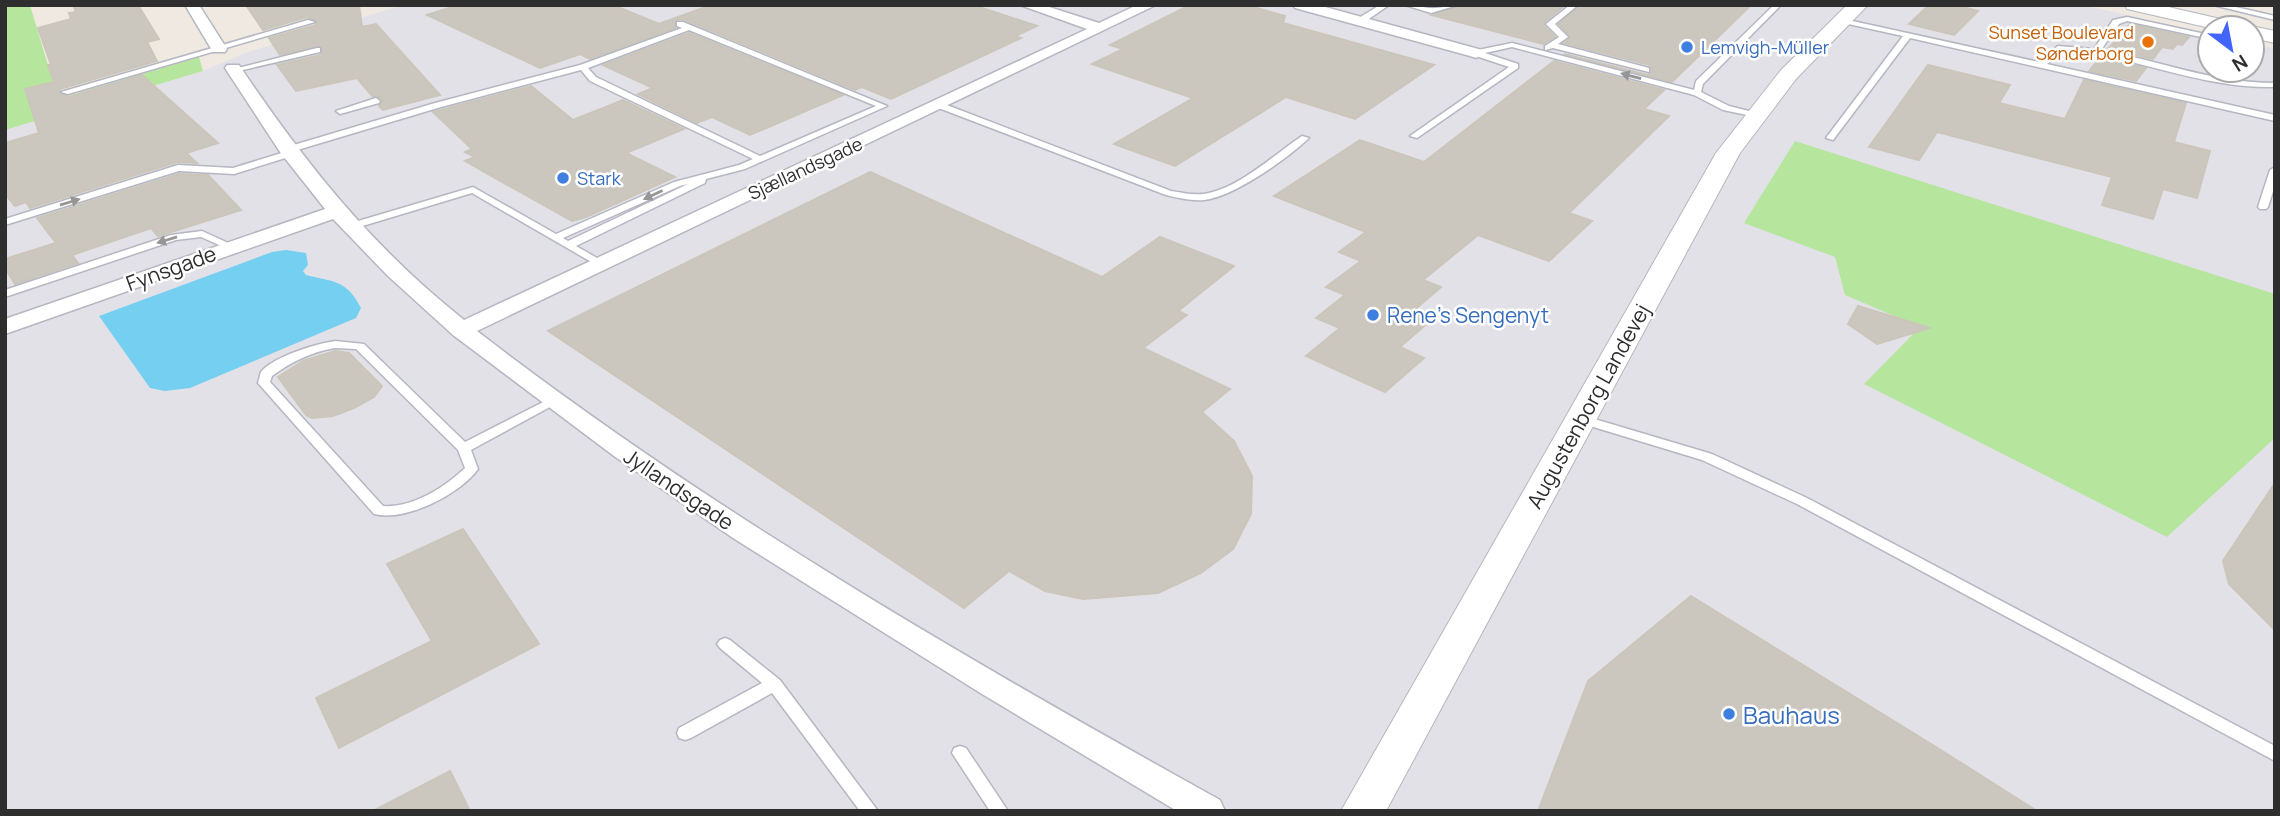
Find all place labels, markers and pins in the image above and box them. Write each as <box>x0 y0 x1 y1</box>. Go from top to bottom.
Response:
place label: Sunset Boulevard Sønderborg <box>1988 20 2134 65</box>
marker: Sunset Boulevard Sønderborg <box>2140 34 2156 50</box>
place label: Lemvigh-Müller <box>1701 35 1830 59</box>
marker: Lemvigh-Müller <box>1679 39 1695 55</box>
place label: Stark <box>577 166 622 190</box>
marker: Stark <box>555 170 571 186</box>
place label: Rene's Sengenyt <box>1387 301 1549 329</box>
marker: Rene's Sengenyt <box>1365 307 1381 323</box>
place label: Bauhaus <box>1743 698 1840 731</box>
marker: Bauhaus <box>1721 706 1737 722</box>

